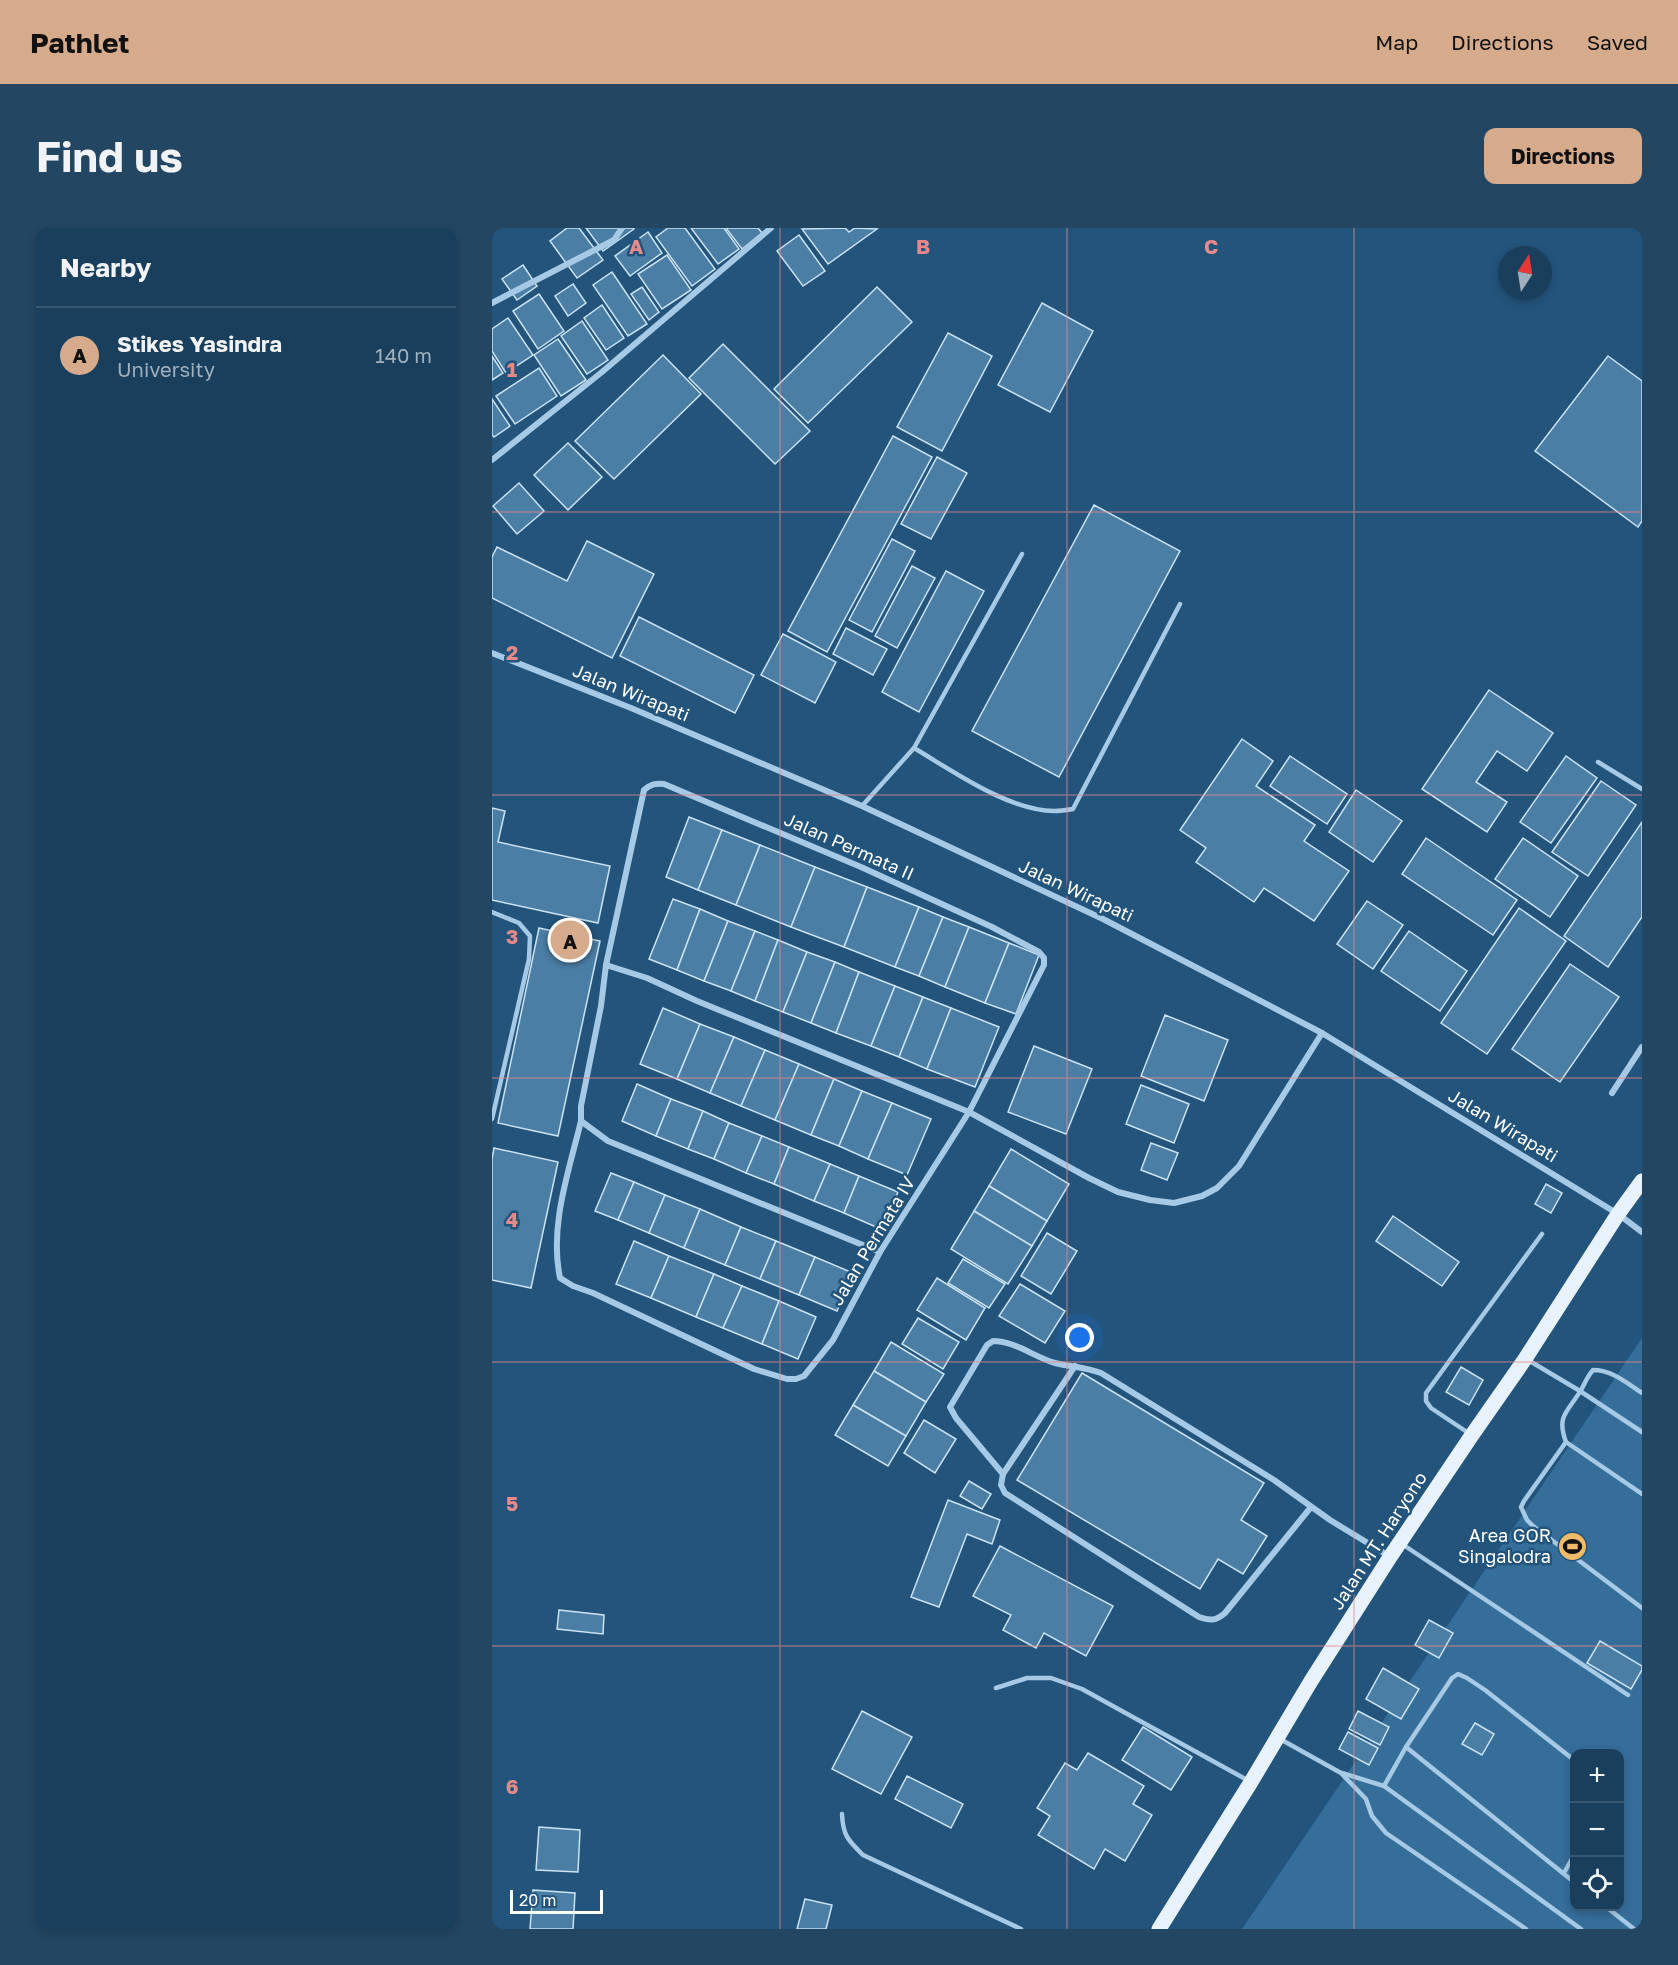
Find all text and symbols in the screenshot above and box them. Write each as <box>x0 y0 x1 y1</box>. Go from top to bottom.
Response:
text: Pathlet <box>30 26 130 59</box>
text: Map <box>1375 29 1418 55</box>
text: Directions <box>1451 29 1554 55</box>
text: Saved <box>1587 29 1648 55</box>
button: Directions <box>1484 128 1642 184</box>
text: Find us <box>36 131 183 181</box>
text: A <box>629 234 643 258</box>
text: B <box>916 234 930 258</box>
text: C <box>1204 234 1218 258</box>
north arrow <box>1498 246 1552 300</box>
text: Nearby <box>60 252 151 283</box>
text: Stikes Yasindra <box>117 330 282 357</box>
text: A <box>72 343 87 367</box>
text: 140 m <box>375 343 432 367</box>
text: University <box>117 357 215 381</box>
text: 1 <box>507 357 517 381</box>
text: 2 <box>506 640 518 664</box>
street label: Jalan Wirapati <box>570 659 693 725</box>
street label: Jalan Permata II <box>781 808 918 885</box>
street label: Jalan Wirapati <box>1016 854 1137 926</box>
pin: A <box>550 918 590 962</box>
text: 3 <box>506 924 518 948</box>
street label: Jalan Wirapati <box>1445 1084 1562 1166</box>
street label: Jalan Permata IV <box>825 1172 919 1309</box>
text: 4 <box>506 1207 518 1231</box>
your location <box>1065 1323 1094 1352</box>
street label: Jalan MT. Haryono <box>1325 1467 1431 1613</box>
text: 5 <box>506 1491 518 1515</box>
place label: Area GOR Singalodra <box>1458 1524 1551 1567</box>
sports icon: Area GOR Singalodra <box>1556 1530 1588 1562</box>
map controls <box>1570 1749 1624 1911</box>
button: + <box>1570 1749 1624 1803</box>
text: 6 <box>506 1774 518 1798</box>
button: − <box>1570 1803 1624 1857</box>
button: locate <box>1570 1857 1624 1911</box>
scale bar <box>510 1887 603 1914</box>
text: 20 m <box>519 1890 556 1910</box>

